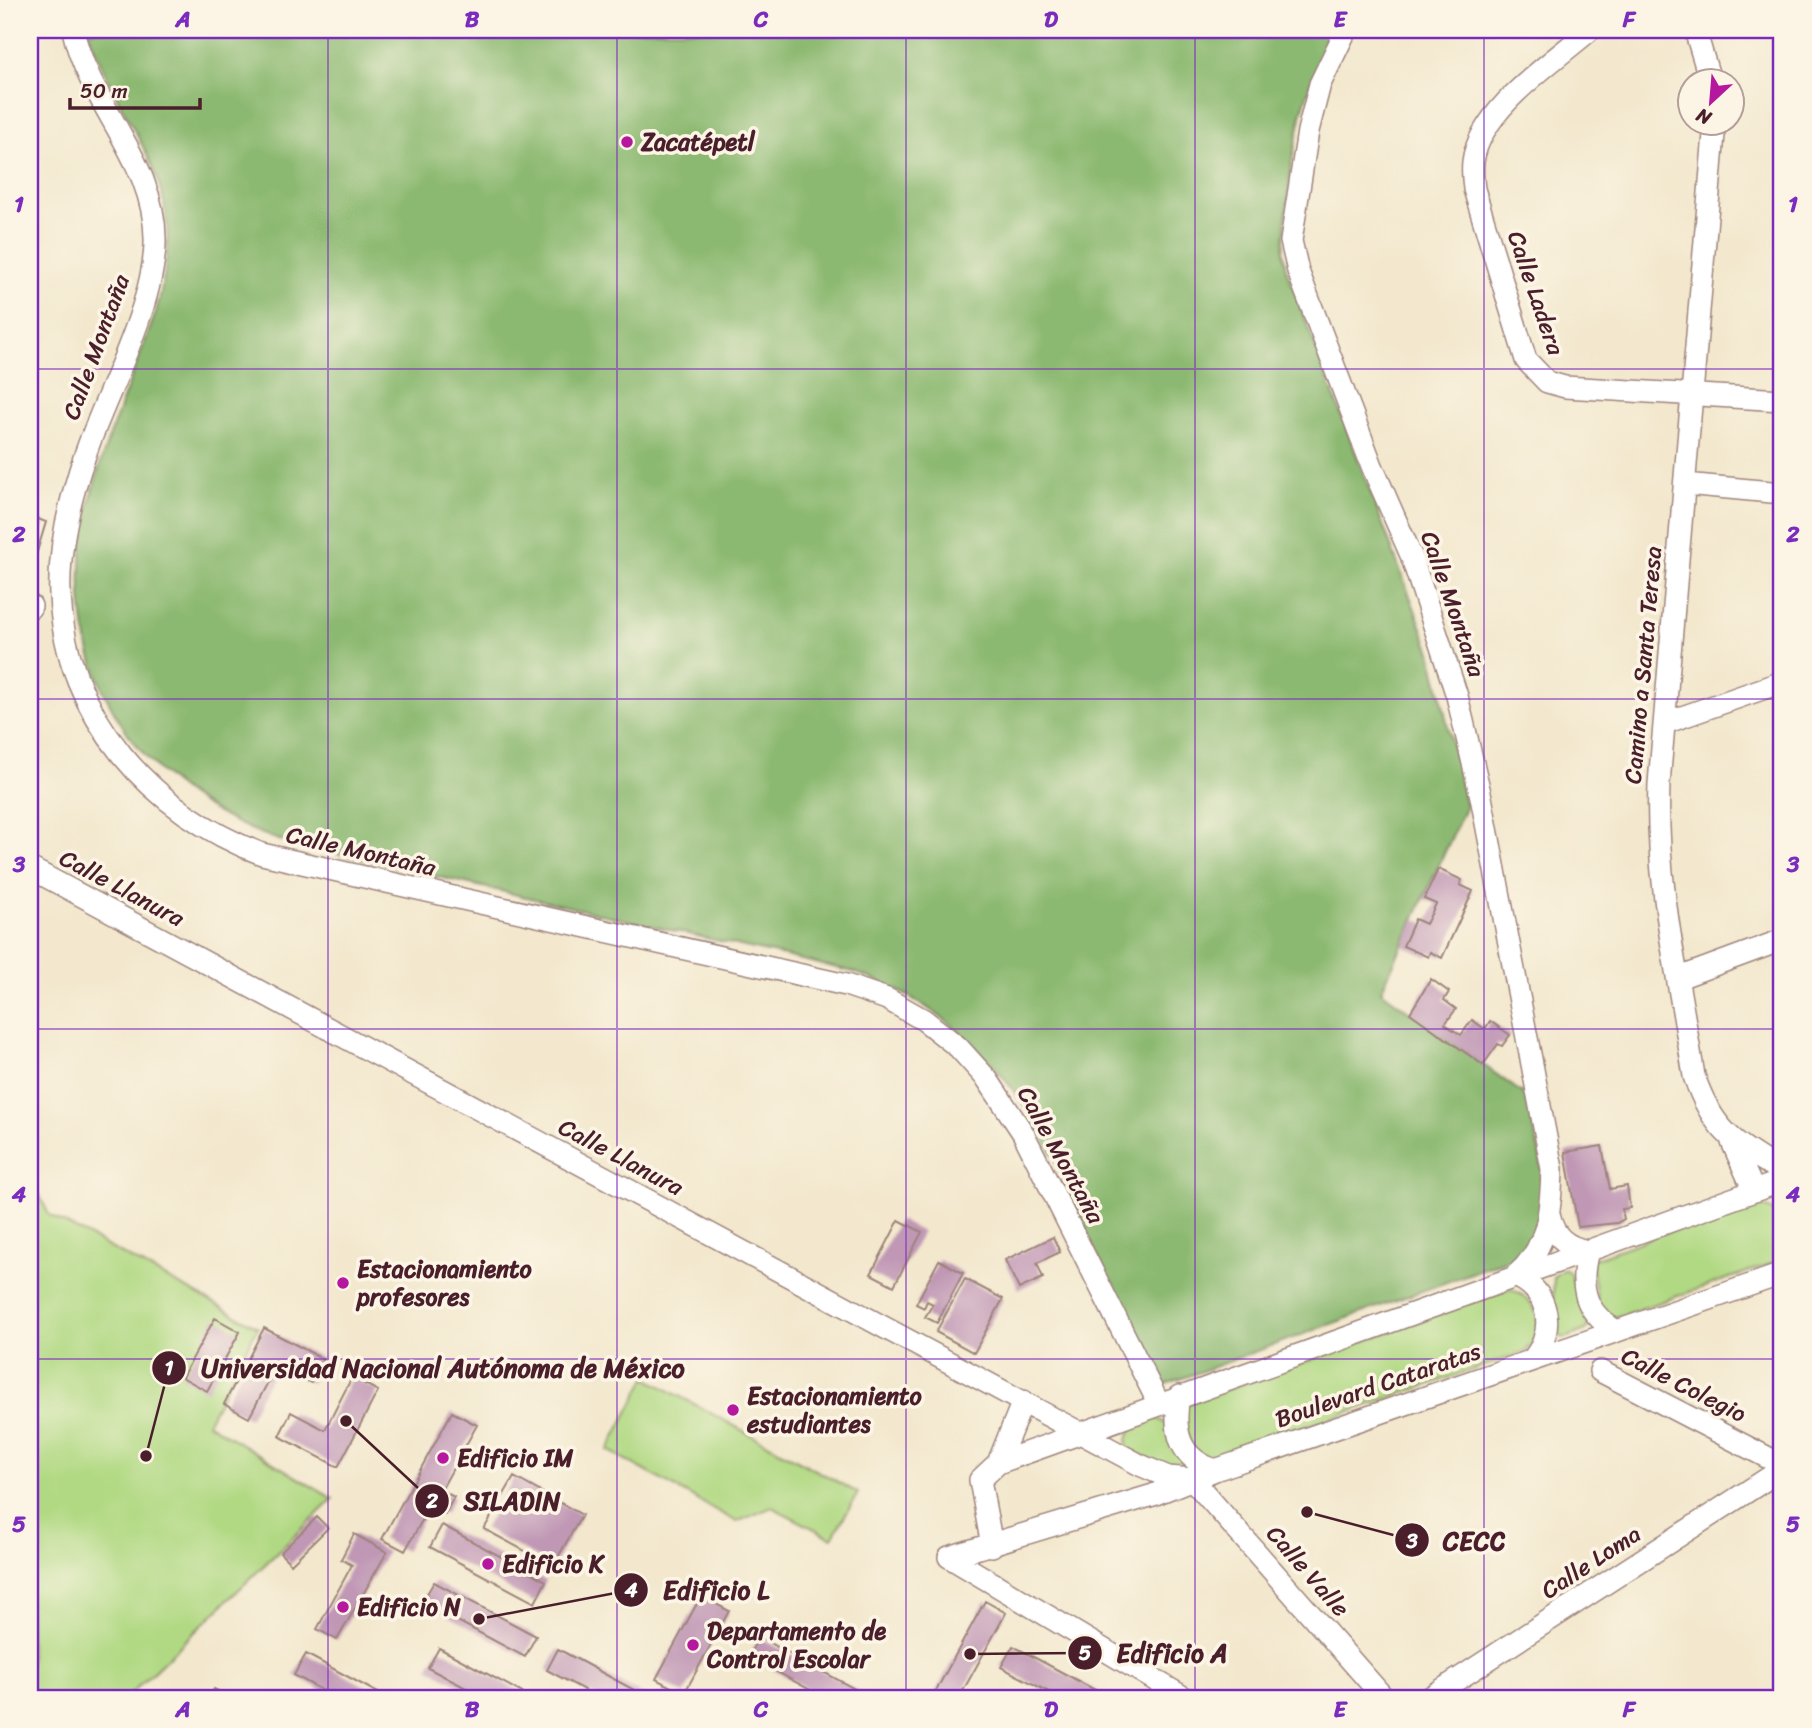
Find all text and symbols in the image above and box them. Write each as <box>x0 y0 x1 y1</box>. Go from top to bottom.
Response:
text: A <box>174 0 191 40</box>
text: B <box>465 0 480 40</box>
text: C <box>753 0 769 40</box>
text: D <box>1044 0 1059 40</box>
text: E <box>1334 0 1349 40</box>
text: F <box>1622 0 1637 40</box>
scale bar <box>70 66 200 110</box>
north arrow <box>1675 66 1745 136</box>
text: 50 m <box>80 72 128 110</box>
text: N <box>1690 99 1718 135</box>
place label: Zacatépetl <box>640 121 756 163</box>
marker: Zacatépetl <box>619 134 635 150</box>
text: 1 <box>14 184 24 225</box>
text: 1 <box>1788 184 1798 225</box>
street label: Calle Ladera <box>1495 225 1577 362</box>
street label: Calle Montaña <box>50 267 142 426</box>
text: 2 <box>11 514 26 555</box>
text: 2 <box>1785 514 1800 555</box>
street label: Calle Montaña <box>1408 525 1498 684</box>
street label: Camino a Santa Teresa <box>1612 544 1674 786</box>
street label: Calle Montaña <box>282 813 441 889</box>
street label: Calle Llanura <box>52 837 193 939</box>
text: 3 <box>12 844 26 885</box>
text: 3 <box>1786 844 1800 885</box>
street label: Calle Montaña <box>1006 1078 1117 1233</box>
street label: Calle Llanura <box>551 1106 692 1208</box>
text: 4 <box>11 1174 27 1215</box>
text: 4 <box>1785 1174 1801 1215</box>
place label: Estacionamiento profesores <box>355 1248 533 1318</box>
marker: Estacionamiento profesores <box>335 1275 351 1291</box>
street label: Boulevard Cataratas <box>1269 1330 1487 1440</box>
street label: Calle Colegio <box>1614 1335 1754 1435</box>
callout: Universidad Nacional Autónoma de México <box>152 1344 699 1391</box>
text: Universidad Nacional Autónoma de México <box>201 1345 685 1391</box>
text: 1 <box>164 1349 174 1387</box>
place label: Estacionamiento estudiantes <box>746 1375 923 1445</box>
marker: Estacionamiento estudiantes <box>725 1402 741 1418</box>
place label: Edificio IM <box>457 1437 574 1479</box>
marker: Edificio IM <box>435 1450 451 1466</box>
callout: SILADIN <box>415 1477 575 1524</box>
text: SILADIN <box>462 1478 562 1524</box>
text: 2 <box>425 1482 438 1520</box>
text: 5 <box>12 1504 26 1545</box>
text: 5 <box>1786 1504 1800 1545</box>
street label: Calle Loma <box>1532 1514 1650 1610</box>
street label: Calle Valle <box>1256 1515 1360 1627</box>
callout: CECC <box>1394 1517 1520 1564</box>
text: CECC <box>1442 1518 1506 1564</box>
text: 3 <box>1405 1522 1418 1560</box>
place label: Edificio K <box>502 1543 606 1585</box>
marker: Edificio K <box>480 1556 496 1572</box>
callout: Edificio L <box>614 1566 783 1613</box>
text: Edificio L <box>663 1567 770 1613</box>
text: 4 <box>623 1571 638 1609</box>
place label: Edificio N <box>357 1586 461 1628</box>
marker: Edificio N <box>335 1599 351 1615</box>
place label: Departamento de Control Escolar <box>706 1610 886 1680</box>
callout: Edificio A <box>1068 1629 1242 1676</box>
text: Edificio A <box>1116 1630 1228 1676</box>
text: 5 <box>1079 1634 1092 1672</box>
marker: Departamento de Control Escolar <box>685 1637 701 1653</box>
text: A <box>174 1689 191 1728</box>
text: B <box>465 1689 480 1728</box>
text: C <box>753 1689 769 1728</box>
text: D <box>1044 1689 1059 1728</box>
text: E <box>1334 1689 1349 1728</box>
text: F <box>1622 1689 1637 1728</box>

